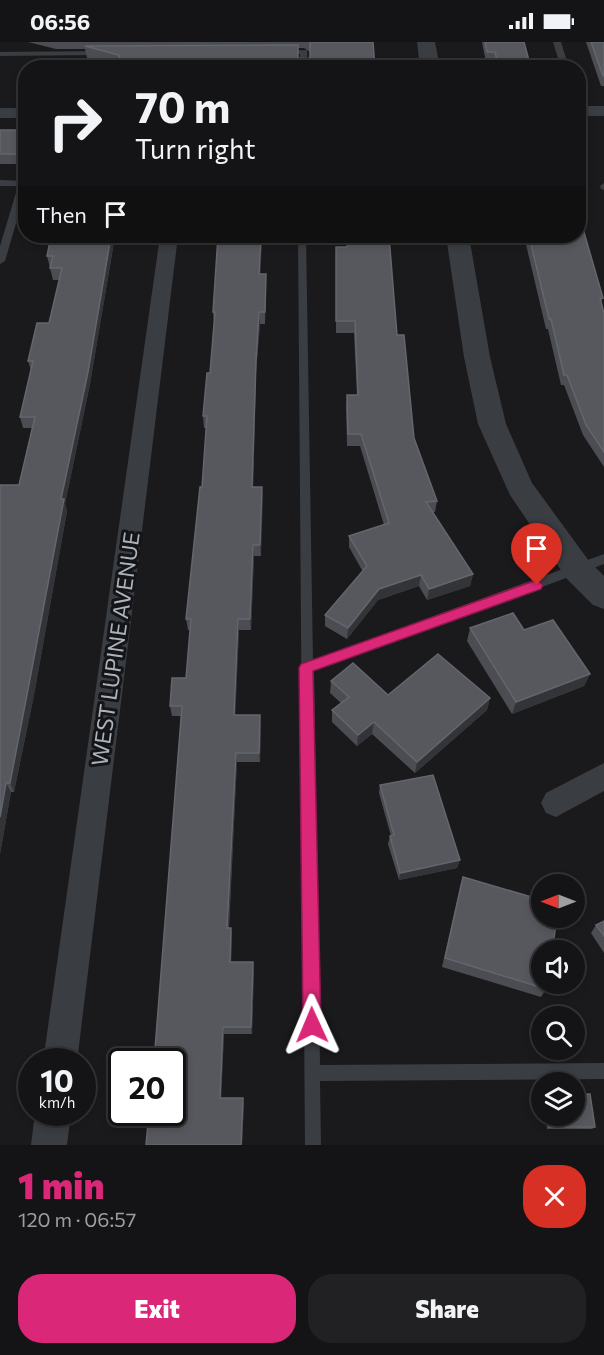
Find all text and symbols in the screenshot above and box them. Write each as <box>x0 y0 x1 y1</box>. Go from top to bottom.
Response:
text: 06:56 <box>30 8 90 35</box>
text: 70 m <box>135 80 230 132</box>
icon: right <box>36 84 114 162</box>
text: Turn right <box>135 132 255 165</box>
icon: arrive <box>99 198 132 231</box>
text: Then <box>36 201 87 228</box>
pin <box>511 523 562 585</box>
street label: WEST LUPINE AVENUE <box>85 530 145 768</box>
icon: arrive <box>520 532 553 565</box>
north arrow <box>531 874 585 928</box>
map controls <box>531 874 585 1126</box>
button: sound <box>531 940 585 994</box>
position arrow <box>280 993 344 1057</box>
button: search <box>531 1006 585 1060</box>
speed limit sign: 20 <box>108 1048 186 1126</box>
text: 10 <box>40 1061 74 1098</box>
button: layers <box>531 1072 585 1126</box>
text: km/h <box>39 1093 75 1111</box>
text: 1 min <box>18 1162 104 1206</box>
button: close <box>523 1165 586 1228</box>
text: 120 m · 06:57 <box>18 1207 136 1231</box>
button: Exit <box>18 1274 296 1343</box>
button: Share <box>308 1274 586 1343</box>

